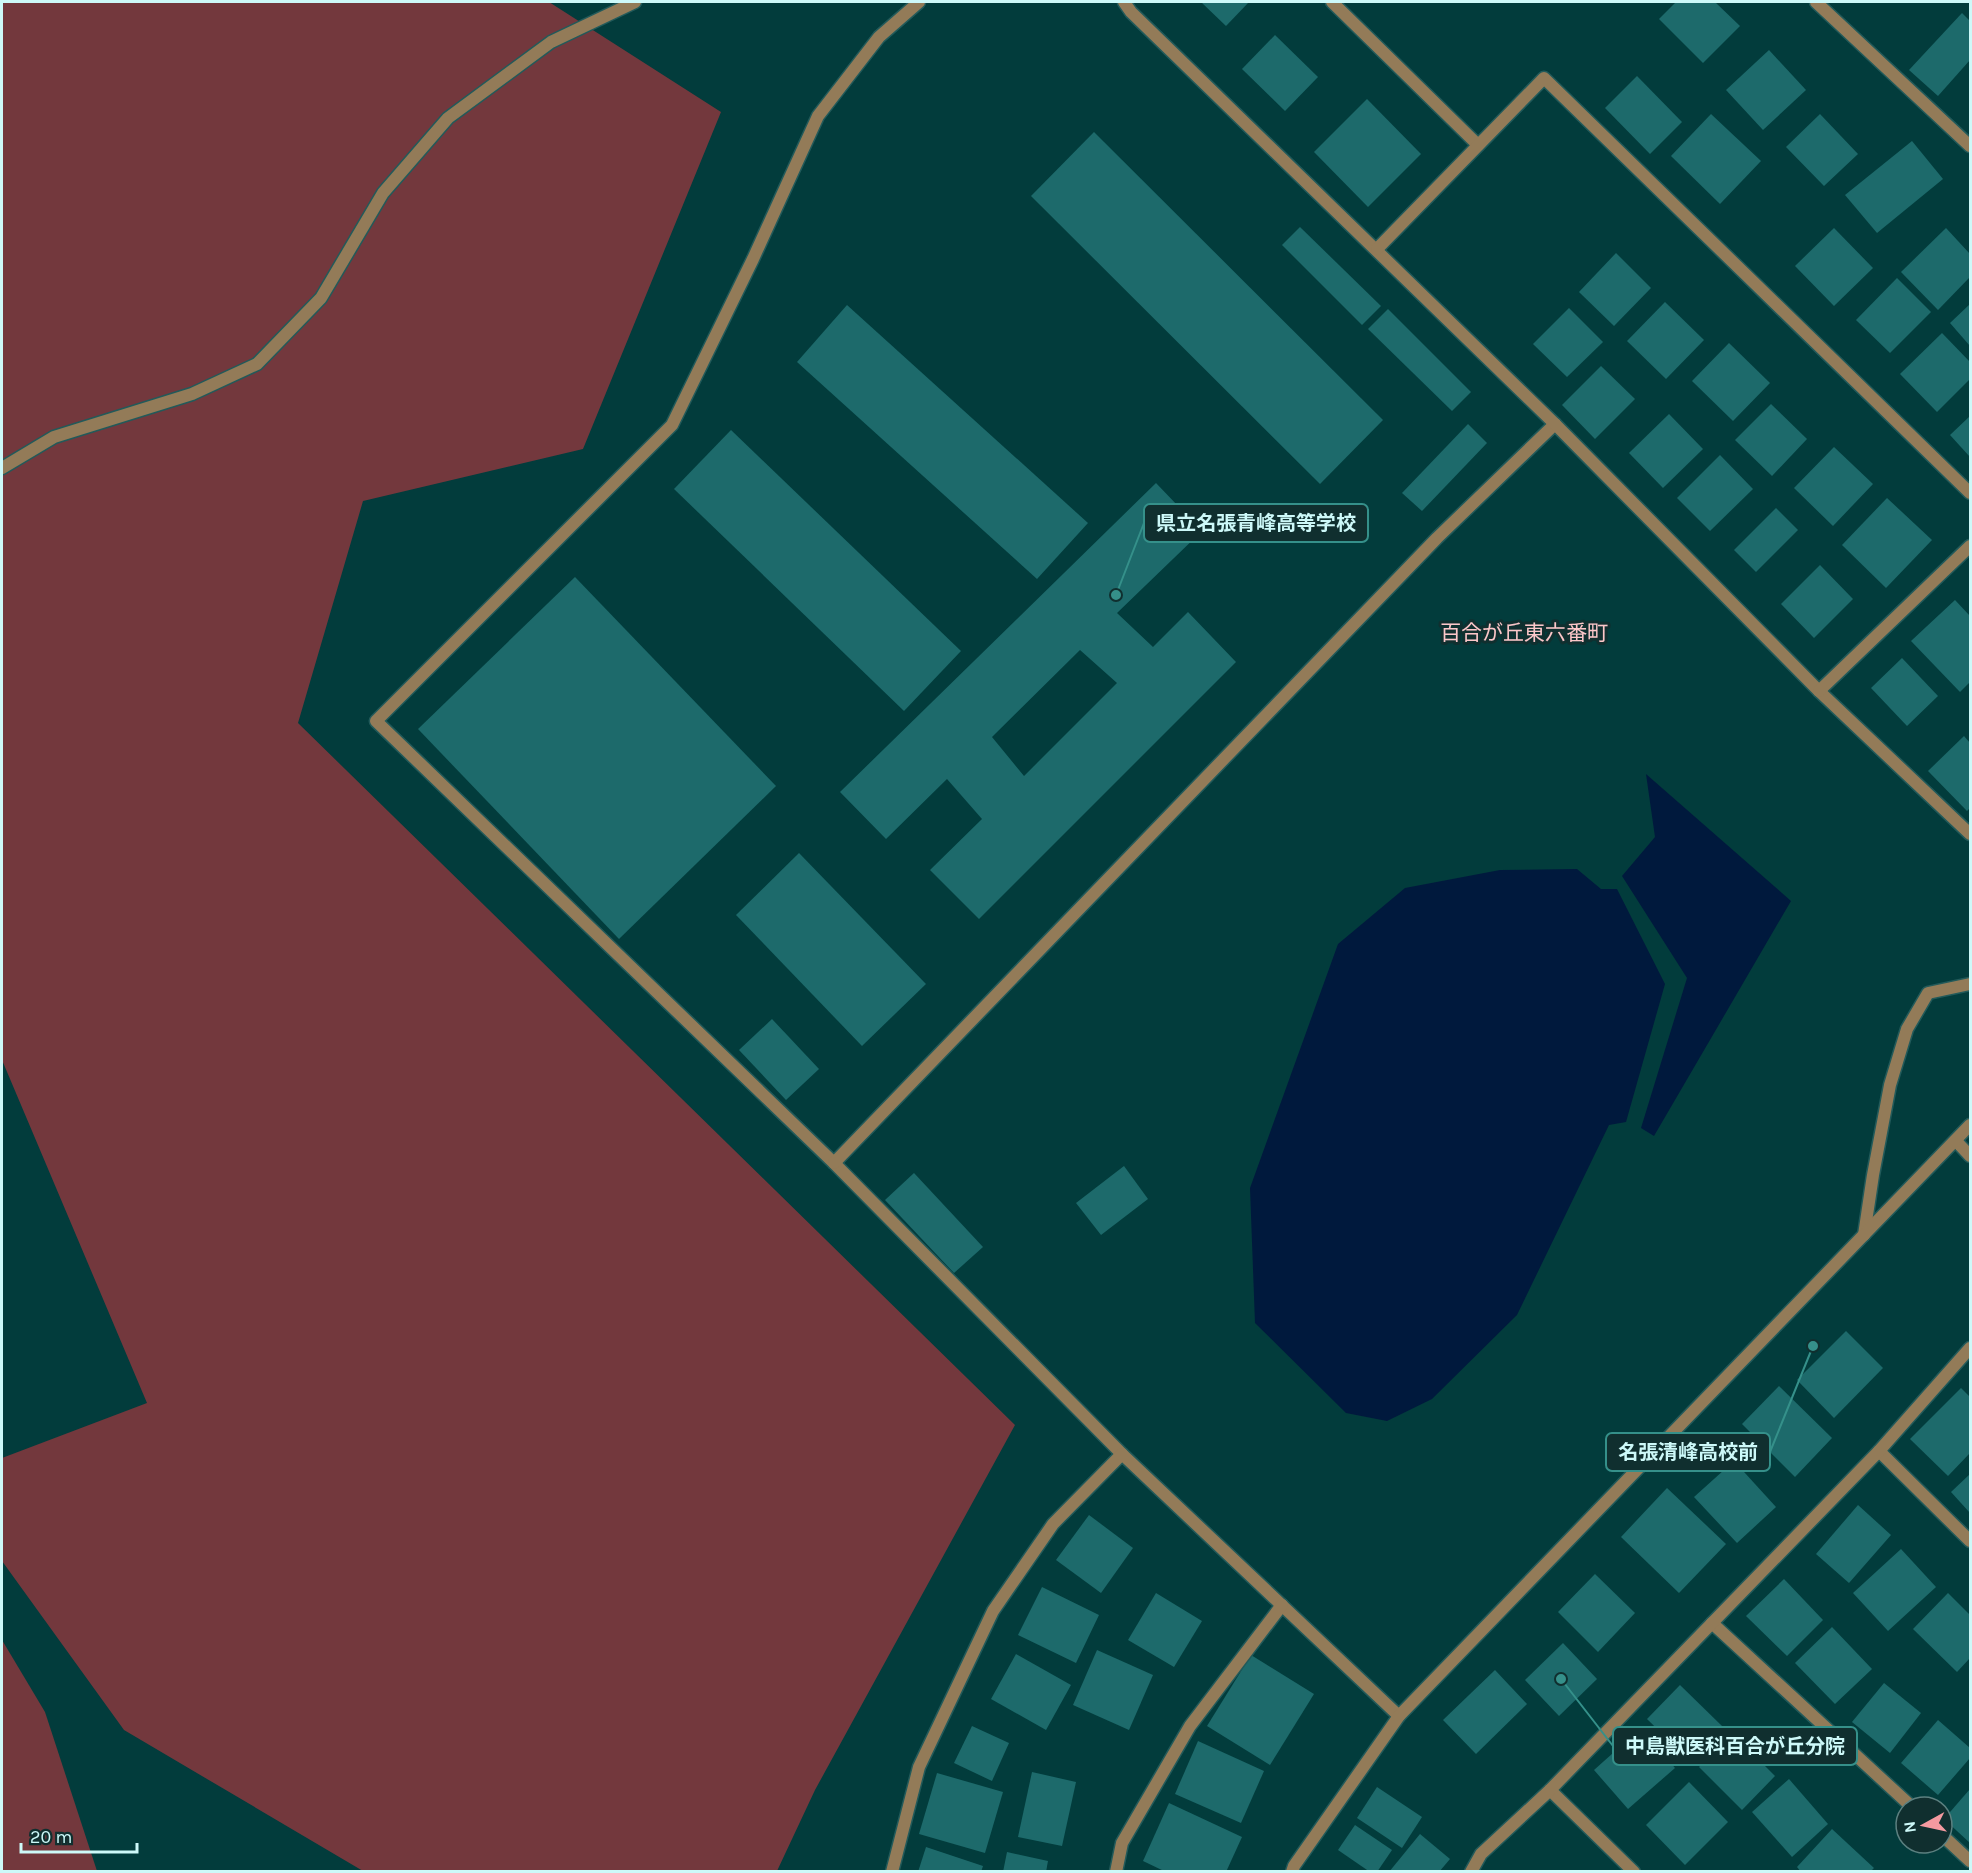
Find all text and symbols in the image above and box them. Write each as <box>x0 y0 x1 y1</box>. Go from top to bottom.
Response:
callout: 県立名張青峰高等学校 <box>1144 504 1368 542</box>
text: 県立名張青峰高等学校 <box>1156 512 1356 535</box>
district label: 百合が丘東六番町 <box>1440 621 1608 645</box>
callout: 名張清峰高校前 <box>1606 1433 1770 1471</box>
text: 名張清峰高校前 <box>1618 1441 1758 1464</box>
callout: 中島獣医科百合が丘分院 <box>1613 1727 1857 1765</box>
text: 中島獣医科百合が丘分院 <box>1625 1735 1845 1758</box>
north arrow <box>1894 1795 1954 1855</box>
scale bar <box>21 1816 136 1854</box>
text: N <box>1899 1820 1920 1834</box>
text: 20 m <box>30 1826 72 1848</box>

